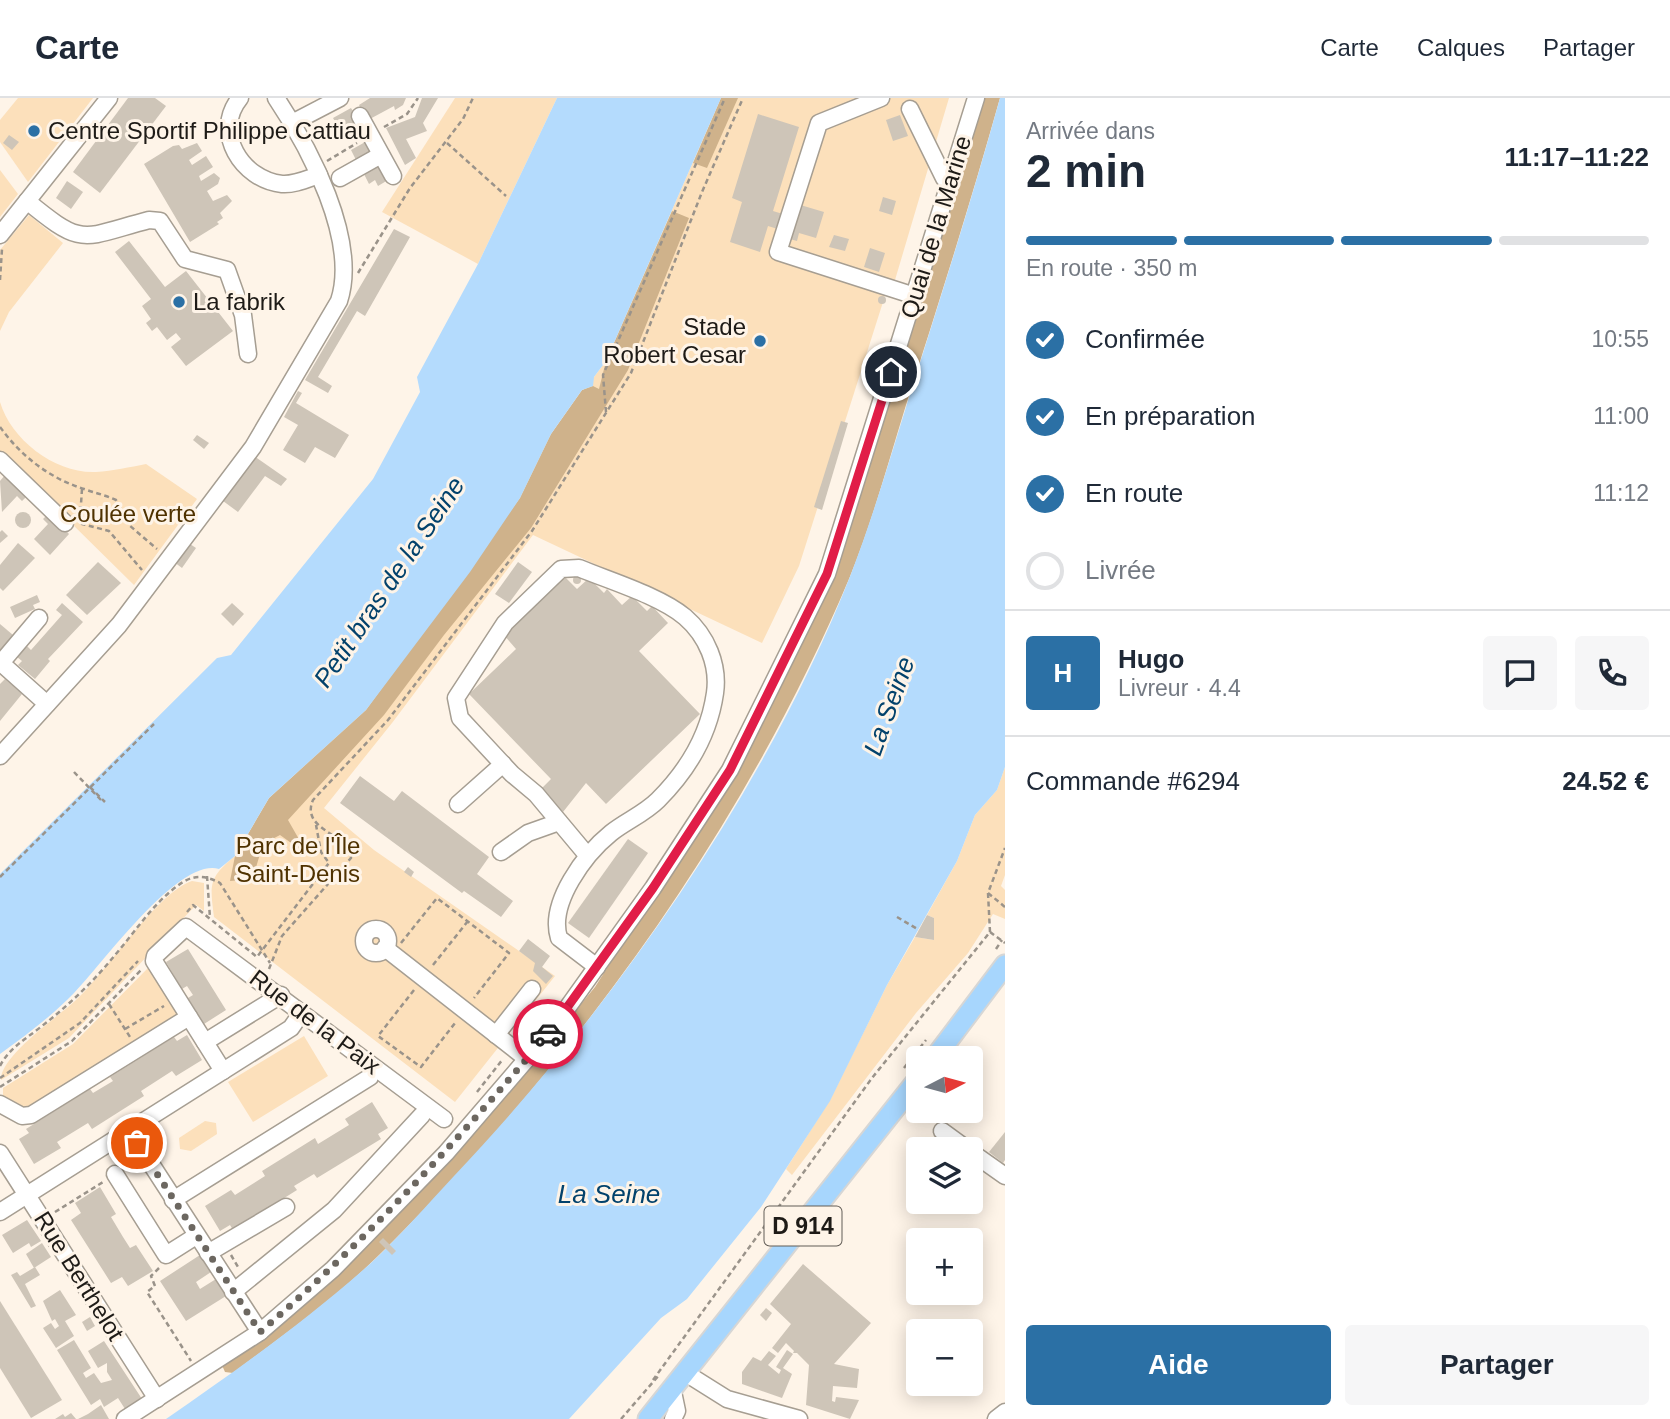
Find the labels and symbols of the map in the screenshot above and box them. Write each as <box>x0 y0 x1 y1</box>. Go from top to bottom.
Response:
place label: Centre Sportif Philippe Cattiau <box>48 117 371 144</box>
marker: Centre Sportif Philippe Cattiau <box>26 123 42 139</box>
street label: Quai de la Marine <box>895 132 976 321</box>
place label: La fabrik <box>193 288 286 315</box>
marker: La fabrik <box>171 294 187 310</box>
place label: Stade Robert Cesar <box>603 313 746 368</box>
marker: Stade Robert Cesar <box>752 333 768 349</box>
pin <box>861 342 921 402</box>
water label: Petit bras de la Seine <box>307 471 471 693</box>
park label: Coulée verte <box>60 500 196 527</box>
water label: La Seine <box>857 653 921 759</box>
park label: Parc de l'Île Saint-Denis <box>236 832 360 887</box>
street label: Rue de la Paix <box>245 964 386 1079</box>
courier <box>513 999 583 1069</box>
north arrow <box>906 1046 984 1124</box>
pin <box>107 1113 167 1173</box>
water label: La Seine <box>558 1179 660 1209</box>
street label: Rue Berthelot <box>29 1206 130 1345</box>
road number: D 914 <box>764 1206 842 1246</box>

